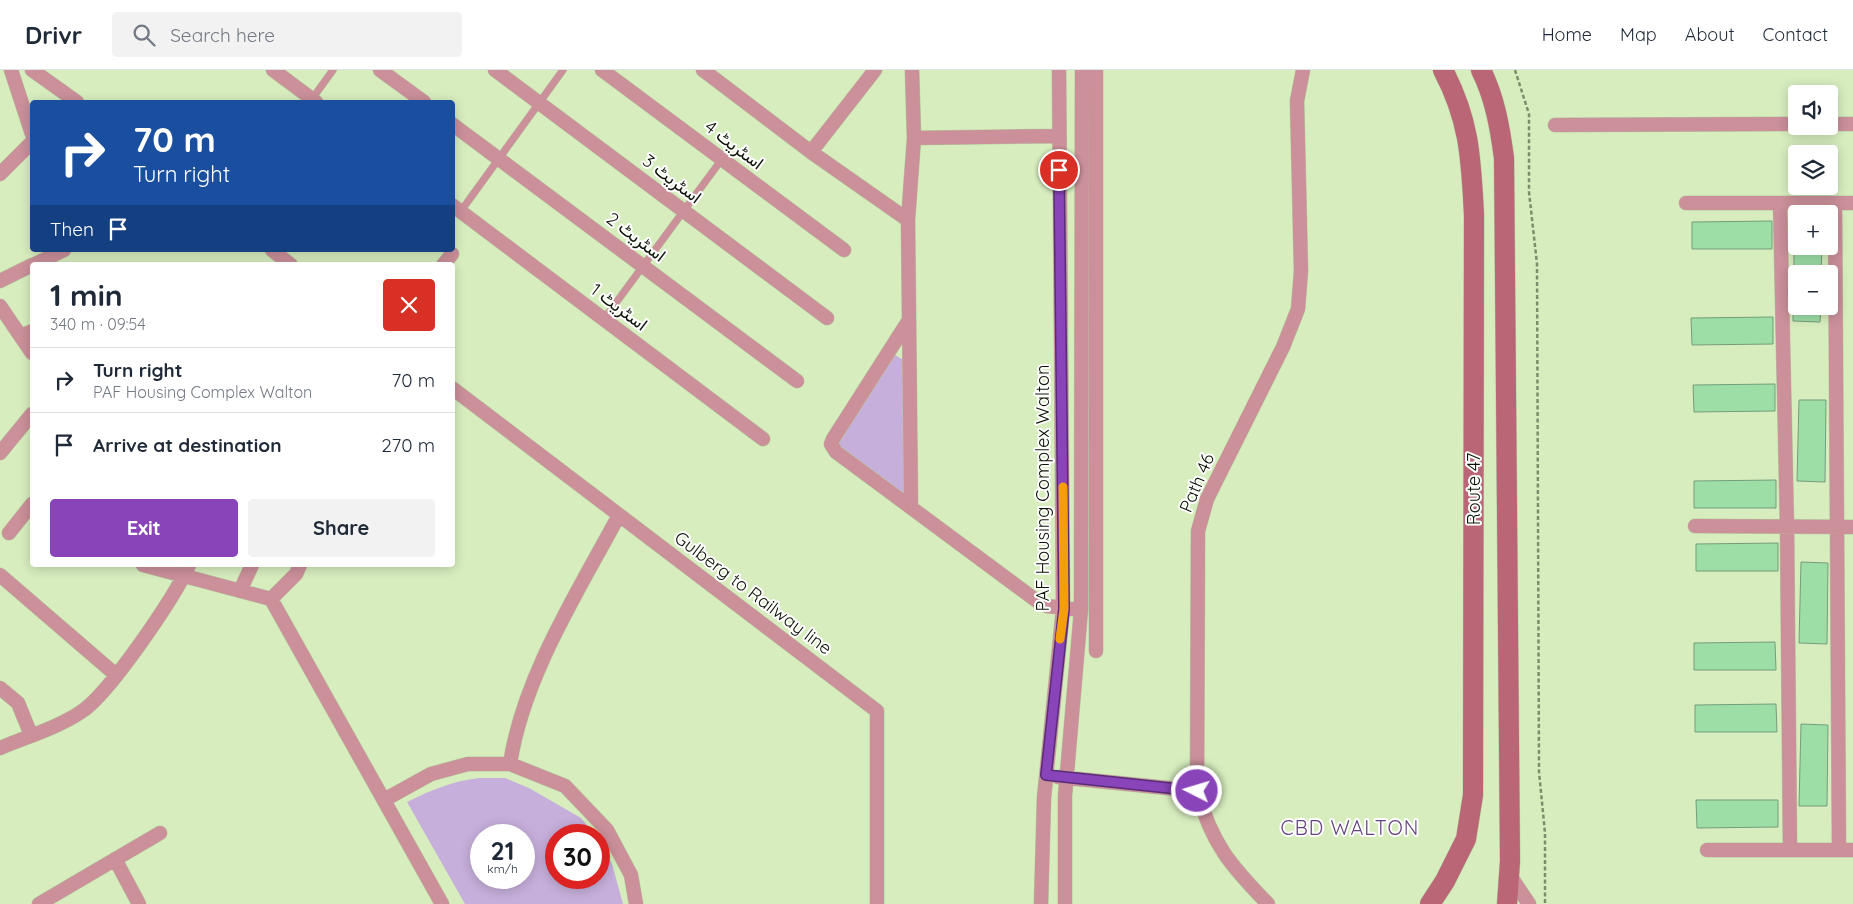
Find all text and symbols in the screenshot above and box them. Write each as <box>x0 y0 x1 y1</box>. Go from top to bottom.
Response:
search box <box>112 12 462 57</box>
text: Drivr <box>25 20 82 50</box>
icon: search <box>130 21 158 49</box>
text: Search here <box>170 23 275 47</box>
text: Home <box>1542 23 1592 46</box>
text: Map <box>1620 23 1657 46</box>
text: About <box>1685 23 1735 46</box>
text: Contact <box>1763 23 1828 46</box>
map controls <box>1788 85 1838 315</box>
button: sound <box>1788 85 1838 135</box>
street label: اسٹریٹ 4 <box>700 115 768 174</box>
text: 70 m <box>133 117 216 161</box>
icon: right <box>50 120 115 185</box>
button: layers <box>1788 145 1838 195</box>
street label: اسٹریٹ 3 <box>638 149 706 208</box>
pin <box>1038 149 1080 191</box>
icon: arrive <box>1045 156 1073 184</box>
text: Turn right <box>133 160 230 188</box>
button: + <box>1788 205 1838 255</box>
street label: اسٹریٹ 2 <box>602 207 671 266</box>
icon: arrive <box>104 215 132 243</box>
text: Then <box>50 217 94 241</box>
button: − <box>1788 265 1838 315</box>
text: 1 min <box>50 276 123 314</box>
street label: اسٹریٹ 1 <box>586 278 652 335</box>
button: close <box>383 279 435 331</box>
text: 340 m · 09:54 <box>50 314 146 334</box>
text: Turn right <box>93 358 182 382</box>
street label: PAF Housing Complex Walton <box>1031 365 1054 611</box>
icon: right <box>50 366 78 394</box>
text: 70 m <box>391 368 435 392</box>
text: PAF Housing Complex Walton <box>93 382 312 402</box>
icon: arrive <box>50 431 78 459</box>
text: Arrive at destination <box>93 433 282 457</box>
text: 270 m <box>381 433 435 457</box>
street label: Path 46 <box>1174 450 1219 516</box>
street label: Route 47 <box>1462 453 1485 525</box>
button: Exit <box>50 499 238 557</box>
button: Share <box>248 499 435 557</box>
street label: Gulberg to Railway line <box>670 526 837 659</box>
position arrow <box>1170 764 1222 816</box>
district label: CBD WALTON <box>1281 815 1419 840</box>
speed limit sign: 30 <box>545 824 610 889</box>
text: 21 <box>491 835 514 866</box>
text: km/h <box>487 861 518 876</box>

